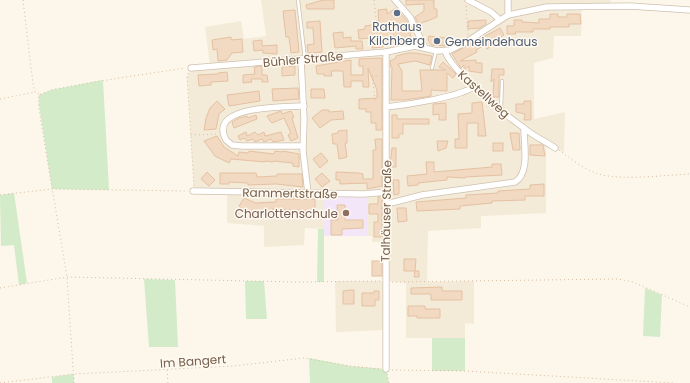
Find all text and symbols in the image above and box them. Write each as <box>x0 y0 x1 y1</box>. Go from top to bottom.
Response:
marker: Rathaus Kilchberg <box>392 8 402 18</box>
place label: Rathaus Kilchberg <box>369 18 425 49</box>
place label: Gemeindehaus <box>445 33 538 50</box>
marker: Gemeindehaus <box>432 36 442 46</box>
street label: Bühler Straße <box>262 47 344 71</box>
street label: Kastellweg <box>454 66 514 122</box>
street label: Talhäuser Straße <box>377 160 395 262</box>
street label: Rammertstraße <box>242 184 338 202</box>
place label: Charlottenschule <box>235 205 338 222</box>
marker: Charlottenschule <box>341 208 351 218</box>
street label: Im Bangert <box>159 350 227 372</box>

